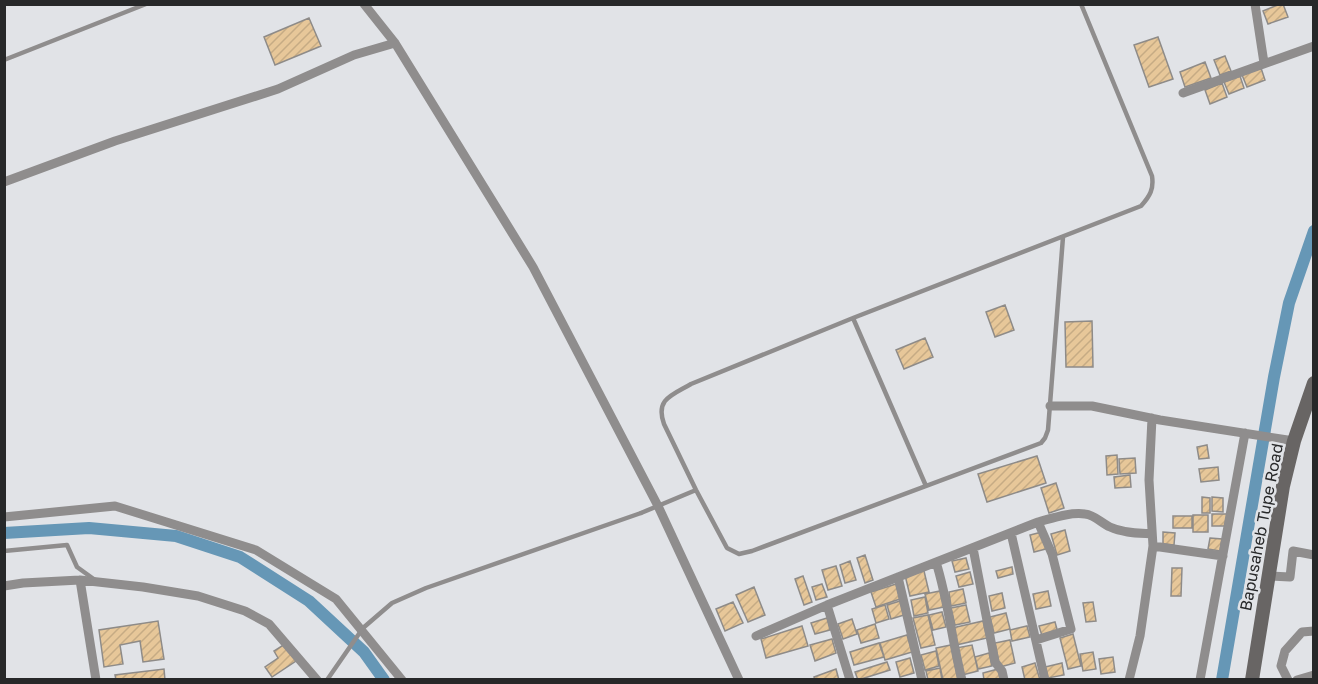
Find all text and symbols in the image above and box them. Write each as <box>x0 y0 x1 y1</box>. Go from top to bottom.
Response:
street label: Bapusaheb Tupe Road <box>1235 442 1287 612</box>

